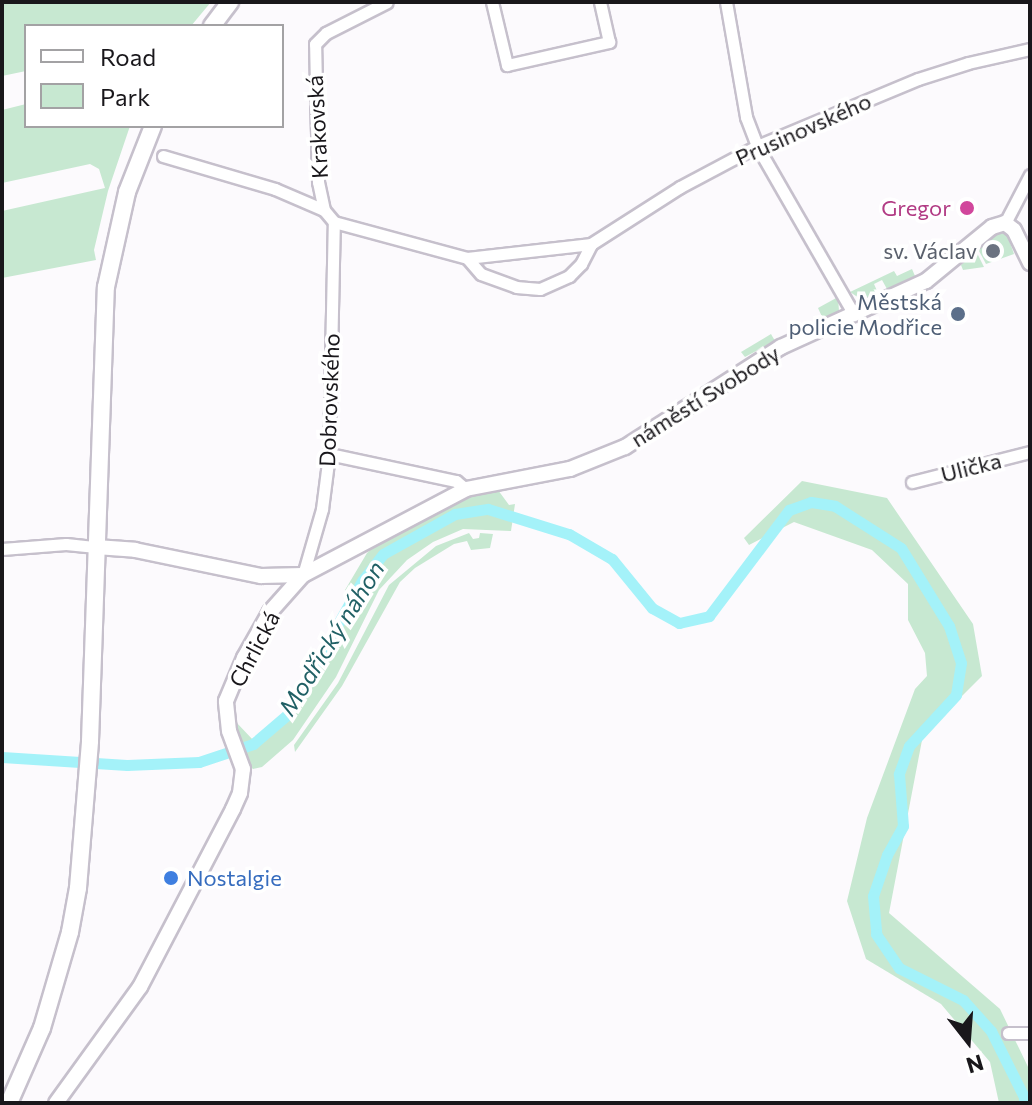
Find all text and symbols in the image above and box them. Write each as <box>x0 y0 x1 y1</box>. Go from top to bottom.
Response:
legend <box>24 24 284 128</box>
text: Road <box>100 42 156 71</box>
street label: Krakovská <box>301 75 333 179</box>
text: Park <box>100 82 150 111</box>
street label: Prusinovského <box>731 87 875 171</box>
place label: Gregor <box>881 195 951 221</box>
marker: Gregor <box>958 199 976 217</box>
place label: sv. Václav <box>883 238 977 264</box>
marker: sv. Václav <box>984 242 1002 260</box>
place label: Městská policie Modřice <box>788 288 942 340</box>
marker: Městská policie Modřice <box>949 305 967 323</box>
street label: Dobrovského <box>313 333 345 467</box>
street label: náměstí Svobody <box>626 340 784 452</box>
street label: Ulička <box>938 447 1004 487</box>
water label: Modřický náhon <box>272 555 390 721</box>
street label: Chrlická <box>223 607 285 691</box>
place label: Nostalgie <box>187 865 282 891</box>
marker: Nostalgie <box>162 869 180 887</box>
north arrow <box>928 1001 1008 1081</box>
text: N <box>963 1049 987 1080</box>

